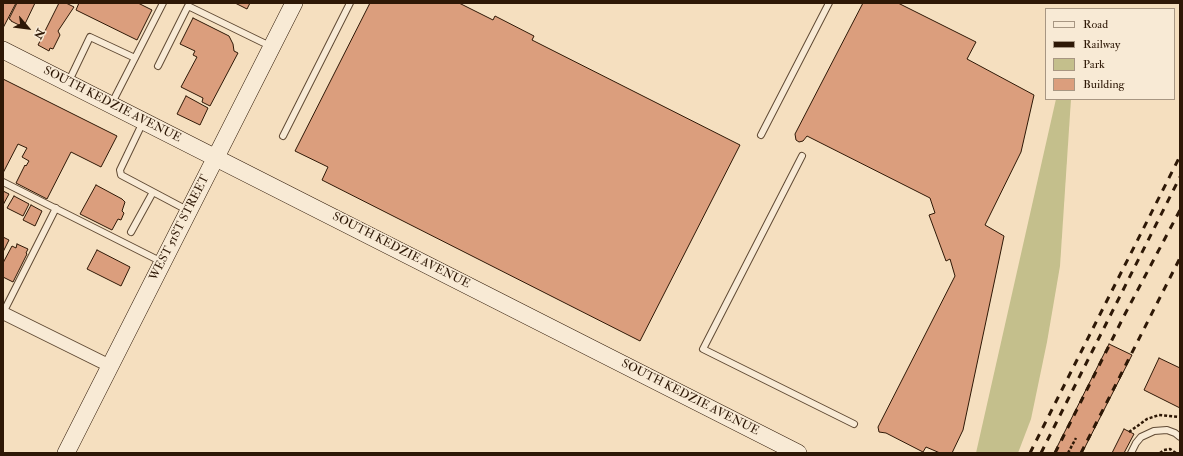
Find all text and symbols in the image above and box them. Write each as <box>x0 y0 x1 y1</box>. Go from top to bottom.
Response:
north arrow <box>8 8 48 48</box>
legend <box>1045 8 1175 100</box>
text: Road <box>1083 17 1108 32</box>
text: N <box>31 26 47 41</box>
text: Railway <box>1083 37 1120 52</box>
text: Park <box>1083 57 1105 72</box>
street label: SOUTH KEDZIE AVENUE <box>41 64 183 146</box>
text: Building <box>1083 77 1124 92</box>
street label: WEST 51ST STREET <box>147 173 213 283</box>
street label: SOUTH KEDZIE AVENUE <box>330 210 472 292</box>
street label: SOUTH KEDZIE AVENUE <box>619 357 761 439</box>

